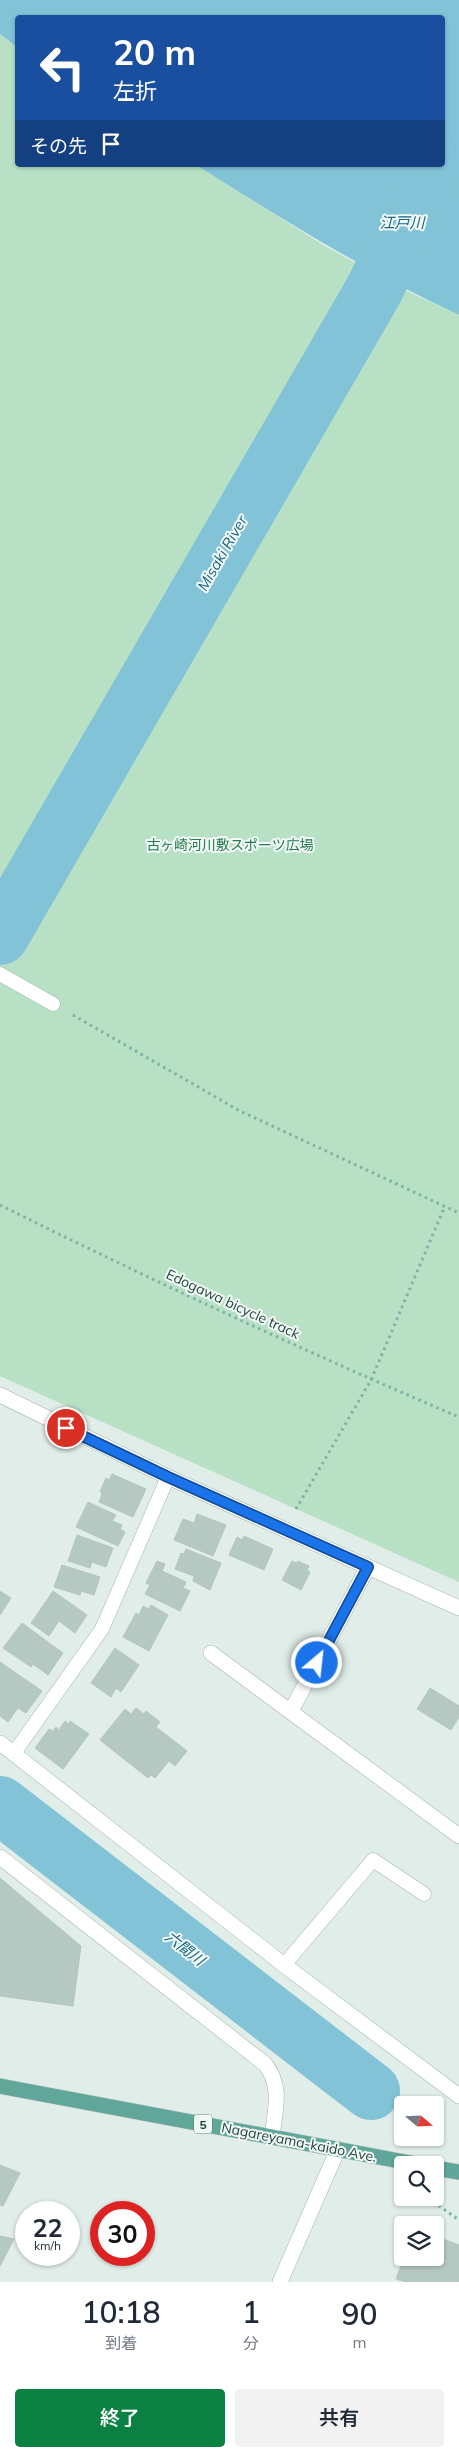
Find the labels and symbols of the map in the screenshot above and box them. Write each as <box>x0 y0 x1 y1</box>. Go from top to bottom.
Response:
water label: 江戸川 <box>379 213 426 232</box>
water label: Misaki River <box>193 512 251 594</box>
park label: 古ヶ崎河川敷スポーツ広場 <box>146 836 314 854</box>
street label: Edogawa bicycle track <box>163 1265 303 1343</box>
pin <box>45 1407 87 1449</box>
position arrow <box>290 1636 342 1688</box>
water label: 六間川 <box>161 1927 210 1971</box>
north arrow <box>394 2096 444 2146</box>
road number: 5 <box>194 2114 212 2134</box>
street label: Nagareyama-kaido Ave. <box>220 2118 378 2166</box>
speed limit sign: 30 <box>90 2201 155 2266</box>

